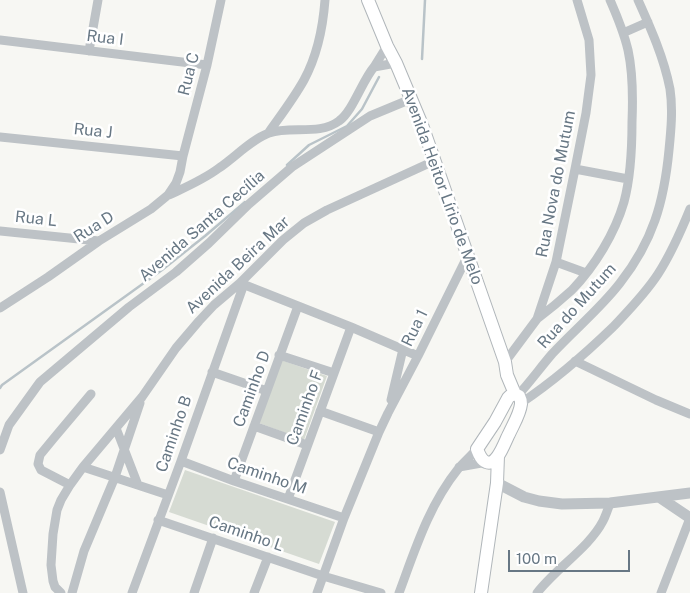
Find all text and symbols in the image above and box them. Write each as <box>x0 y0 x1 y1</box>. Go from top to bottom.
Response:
street label: Rua I <box>85 26 125 50</box>
street label: Rua C <box>174 50 204 98</box>
street label: Avenida Heitor Lírio de Melo <box>397 85 487 287</box>
street label: Rua Nova do Mutum <box>532 109 580 259</box>
street label: Rua J <box>73 119 113 143</box>
street label: Avenida Santa Cecília <box>135 166 269 286</box>
street label: Rua L <box>14 207 58 231</box>
street label: Rua D <box>70 207 118 247</box>
street label: Avenida Beira Mar <box>182 212 294 318</box>
street label: Rua do Mutum <box>534 259 620 353</box>
street label: Rua 1 <box>398 306 432 350</box>
street label: Caminho D <box>229 348 275 430</box>
street label: Caminho F <box>283 368 327 448</box>
street label: Caminho B <box>152 393 196 475</box>
street label: Caminho M <box>225 453 309 499</box>
street label: Caminho L <box>206 512 286 556</box>
scale bar <box>510 540 632 572</box>
text: 100 m <box>516 550 557 567</box>

